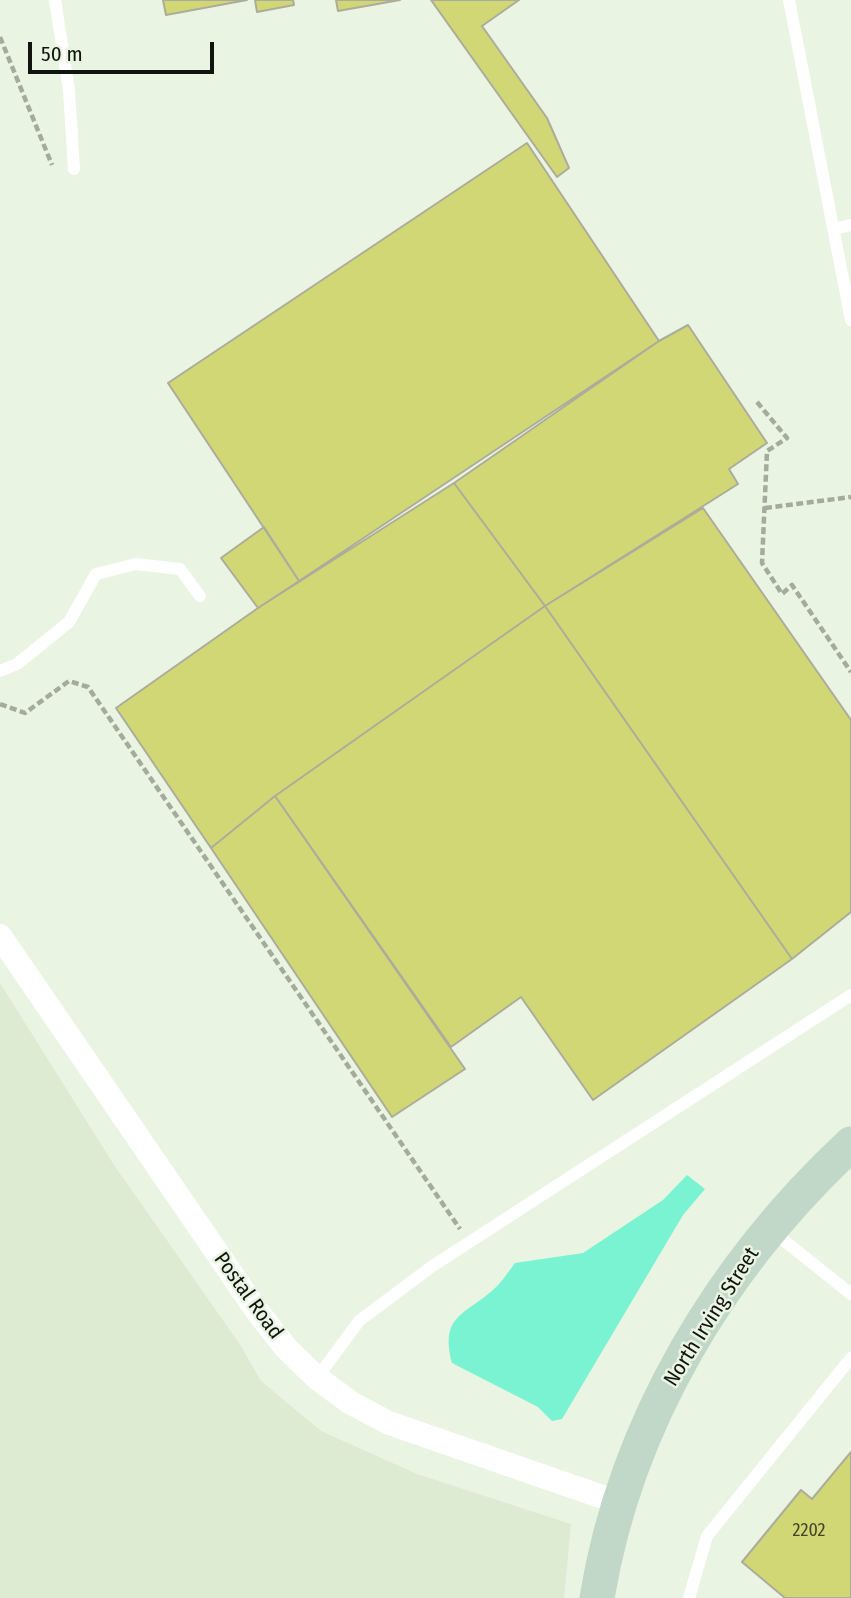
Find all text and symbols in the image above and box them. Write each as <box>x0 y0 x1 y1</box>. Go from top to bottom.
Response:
scale bar <box>32 28 217 72</box>
text: 50 m <box>41 41 83 67</box>
street label: North Irving Street <box>659 1243 765 1391</box>
street label: Postal Road <box>208 1248 288 1344</box>
house number: 2202 <box>793 1520 825 1542</box>

